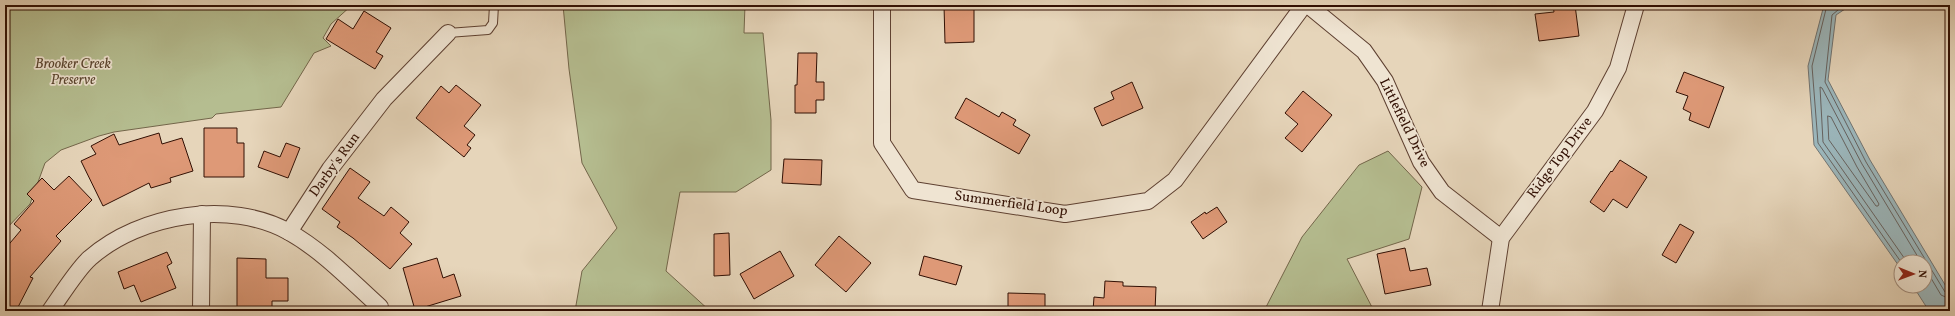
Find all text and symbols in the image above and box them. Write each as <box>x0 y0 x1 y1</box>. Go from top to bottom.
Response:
park label: Brooker Creek Preserve <box>35 55 111 90</box>
street label: Littlefield Drive <box>1374 75 1434 171</box>
street label: Ridge Top Drive <box>1523 113 1597 203</box>
street label: Darby's Run <box>305 129 365 201</box>
street label: Summerfield Loop <box>953 187 1069 221</box>
north arrow <box>1893 254 1933 294</box>
text: N <box>1914 270 1929 278</box>

